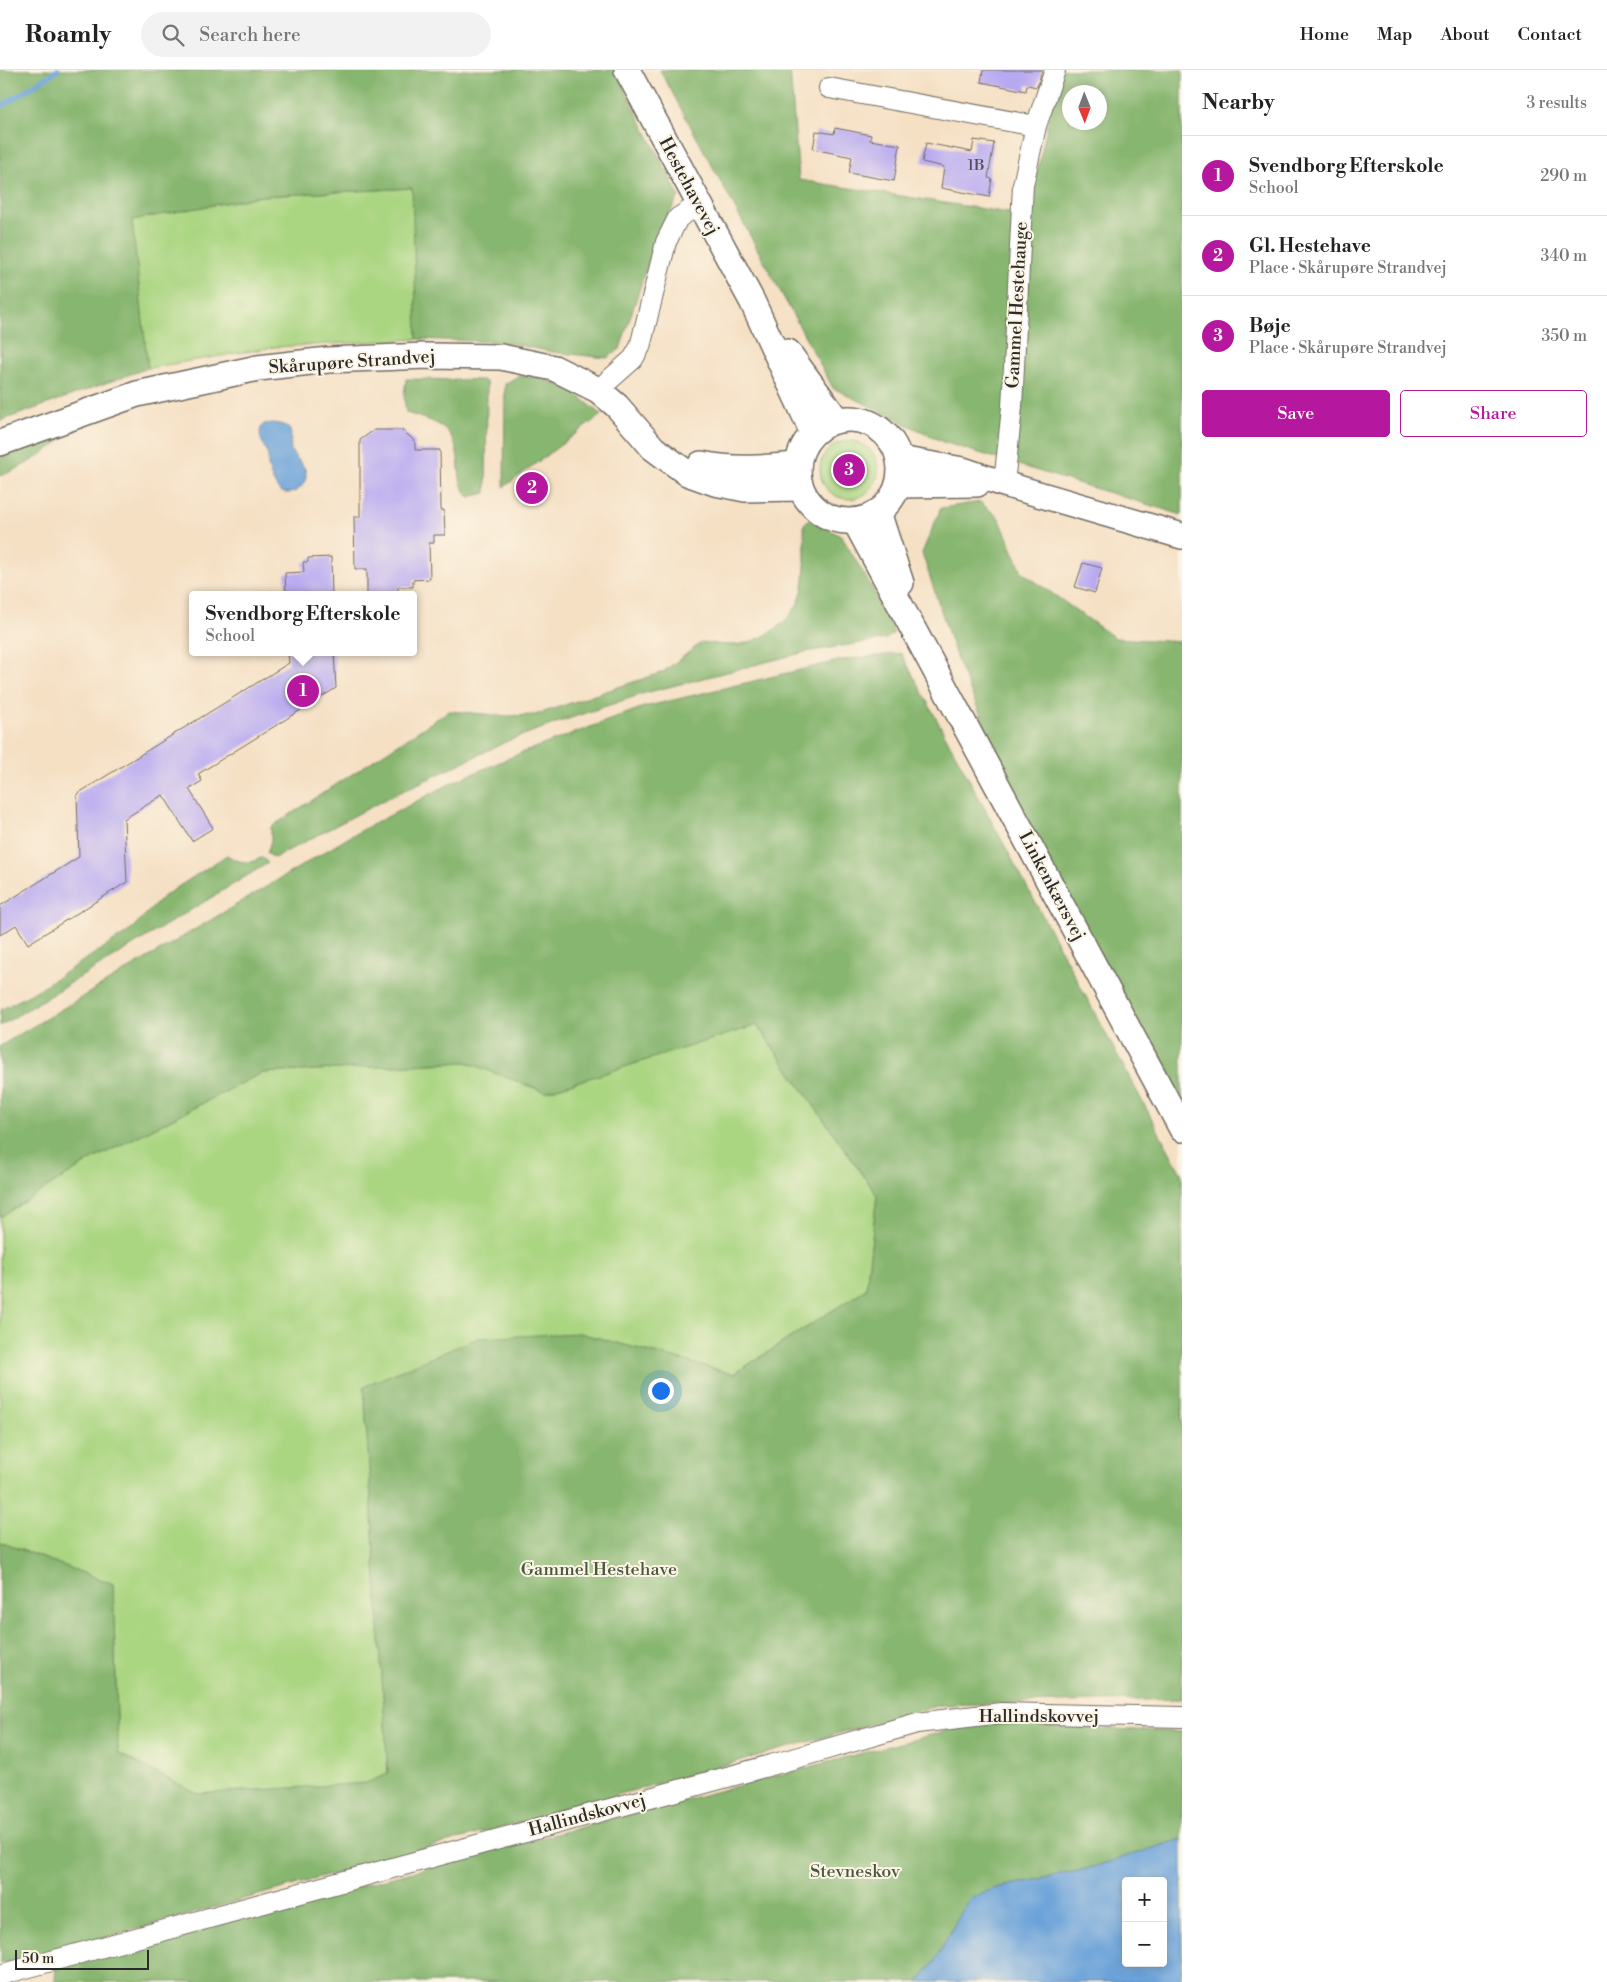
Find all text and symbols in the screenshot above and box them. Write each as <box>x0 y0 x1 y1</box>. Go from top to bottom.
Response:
search box <box>141 12 491 57</box>
text: Roamly <box>25 20 111 50</box>
icon: search <box>159 21 187 49</box>
text: Search here <box>199 23 301 47</box>
text: Home <box>1300 23 1349 46</box>
text: Map <box>1377 23 1413 46</box>
text: About <box>1441 23 1490 46</box>
text: Contact <box>1518 23 1582 46</box>
north arrow <box>1062 85 1107 130</box>
text: Nearby <box>1202 90 1275 116</box>
text: 3 results <box>1526 93 1587 113</box>
street label: Hestehavevej <box>654 133 724 239</box>
text: Svendborg Efterskole <box>1249 154 1444 178</box>
house number: 1B <box>967 156 985 175</box>
text: 1 <box>1214 166 1222 186</box>
text: 290 m <box>1540 166 1587 186</box>
text: School <box>1249 178 1298 198</box>
street label: Gammel Hestehauge <box>1001 221 1033 389</box>
text: Gl. Hestehave <box>1249 234 1371 258</box>
text: 2 <box>1213 246 1223 266</box>
text: 340 m <box>1540 246 1587 266</box>
text: Place · Skårupøre Strandvej <box>1249 258 1447 278</box>
text: Bøje <box>1249 314 1291 338</box>
text: 3 <box>1213 326 1223 346</box>
text: 350 m <box>1541 326 1587 346</box>
text: Place · Skårupøre Strandvej <box>1249 338 1447 358</box>
street label: Skårupøre Strandvej <box>268 345 436 379</box>
button: Save <box>1202 390 1390 437</box>
button: Share <box>1400 390 1587 437</box>
pin: 3 <box>833 451 865 489</box>
pin: 2 <box>516 469 548 507</box>
popup <box>189 591 417 656</box>
text: Svendborg Efterskole <box>206 602 400 626</box>
text: School <box>206 626 255 646</box>
pin: 1 <box>287 672 319 710</box>
street label: Linkenkærsvej <box>1013 827 1091 945</box>
your location <box>648 1378 674 1404</box>
park label: Gammel Hestehave <box>521 1558 677 1581</box>
street label: Hallindskovvej <box>979 1705 1099 1728</box>
street label: Hallindskovvej <box>526 1788 648 1842</box>
park label: Stevneskov <box>810 1860 901 1883</box>
map controls <box>1122 1877 1167 1967</box>
button: + <box>1122 1877 1167 1922</box>
button: − <box>1122 1922 1167 1967</box>
scale bar <box>15 1947 149 1970</box>
text: 50 m <box>22 1950 54 1968</box>

